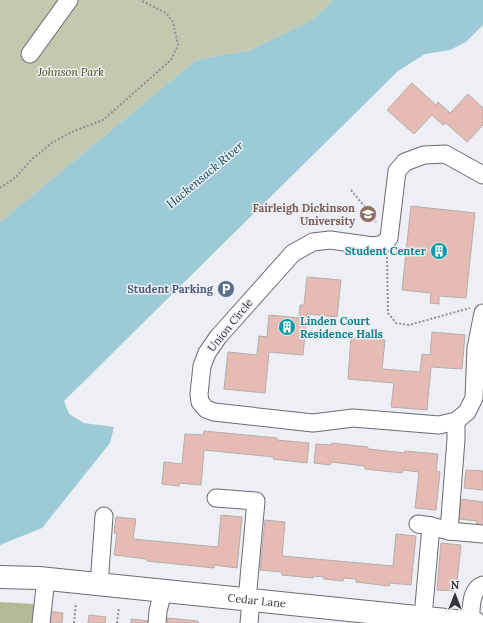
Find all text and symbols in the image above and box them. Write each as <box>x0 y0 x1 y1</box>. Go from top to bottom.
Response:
park label: Johnson Park <box>37 65 104 79</box>
water label: Hackensack River <box>163 138 247 211</box>
place label: Fairleigh Dickinson University <box>253 201 356 228</box>
school or university icon: Fairleigh Dickinson University <box>358 204 378 224</box>
building icon: Student Center <box>429 241 449 261</box>
place label: Student Center <box>345 244 427 258</box>
parking icon: Student Parking <box>216 279 236 299</box>
place label: Student Parking <box>127 282 214 296</box>
street label: Union Circle <box>204 296 256 354</box>
place label: Linden Court Residence Halls <box>300 314 383 341</box>
building icon: Linden Court Residence Halls <box>277 317 297 337</box>
north arrow <box>435 575 475 615</box>
text: N <box>451 578 460 592</box>
street label: Cedar Lane <box>227 591 287 610</box>

